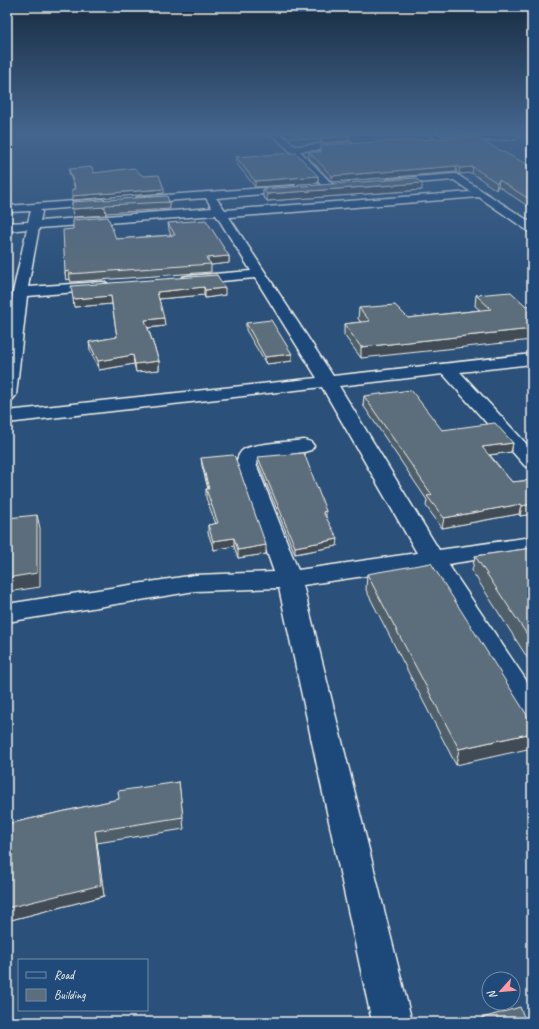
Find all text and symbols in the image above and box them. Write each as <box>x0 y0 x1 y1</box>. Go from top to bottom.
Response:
legend <box>18 959 148 1011</box>
text: Road <box>54 967 76 983</box>
north arrow <box>481 971 521 1011</box>
text: Building <box>54 987 86 1003</box>
text: N <box>483 987 500 1002</box>

